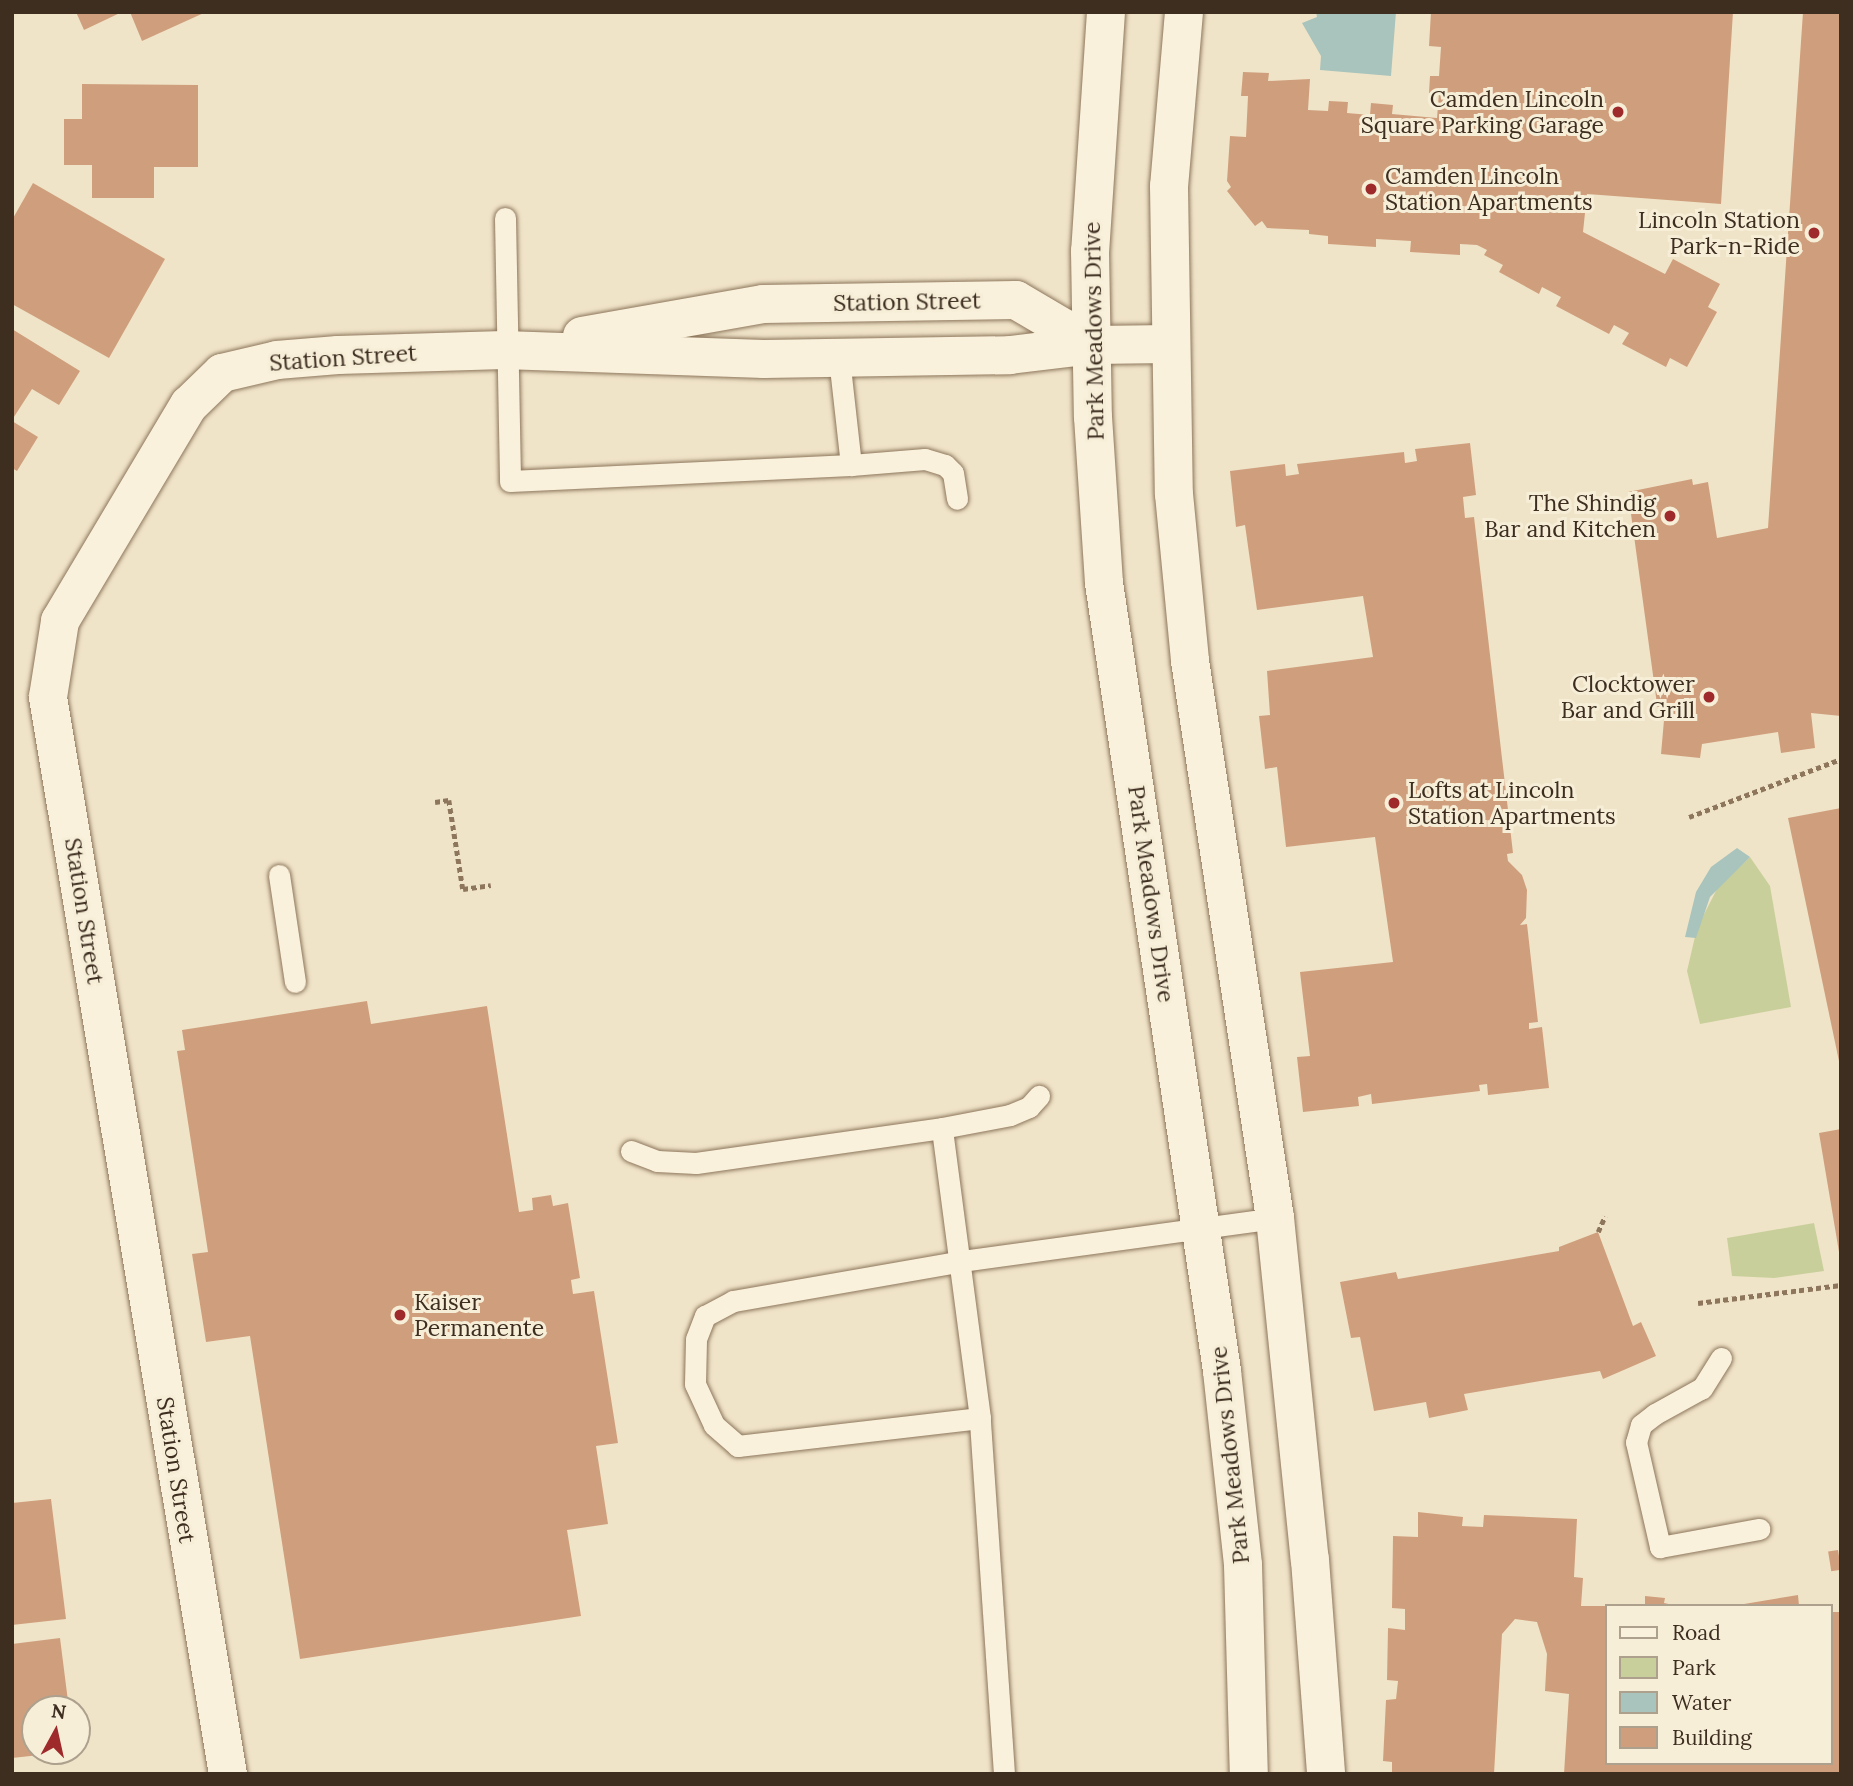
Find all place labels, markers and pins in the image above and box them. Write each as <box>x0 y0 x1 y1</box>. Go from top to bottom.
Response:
place label: Camden Lincoln Square Parking Garage <box>1361 85 1604 139</box>
marker: Camden Lincoln Square Parking Garage <box>1610 104 1626 120</box>
place label: Camden Lincoln Station Apartments <box>1385 162 1593 216</box>
marker: Camden Lincoln Station Apartments <box>1363 181 1379 197</box>
place label: Lincoln Station Park-n-Ride <box>1638 206 1800 260</box>
marker: Lincoln Station Park-n-Ride <box>1806 225 1822 241</box>
place label: The Shindig Bar and Kitchen <box>1484 489 1656 543</box>
marker: The Shindig Bar and Kitchen <box>1662 508 1678 524</box>
place label: Clocktower Bar and Grill <box>1561 670 1695 724</box>
marker: Clocktower Bar and Grill <box>1701 689 1717 705</box>
place label: Lofts at Lincoln Station Apartments <box>1408 776 1616 830</box>
marker: Lofts at Lincoln Station Apartments <box>1386 795 1402 811</box>
place label: Kaiser Permanente <box>414 1288 544 1342</box>
marker: Kaiser Permanente <box>392 1307 408 1323</box>

